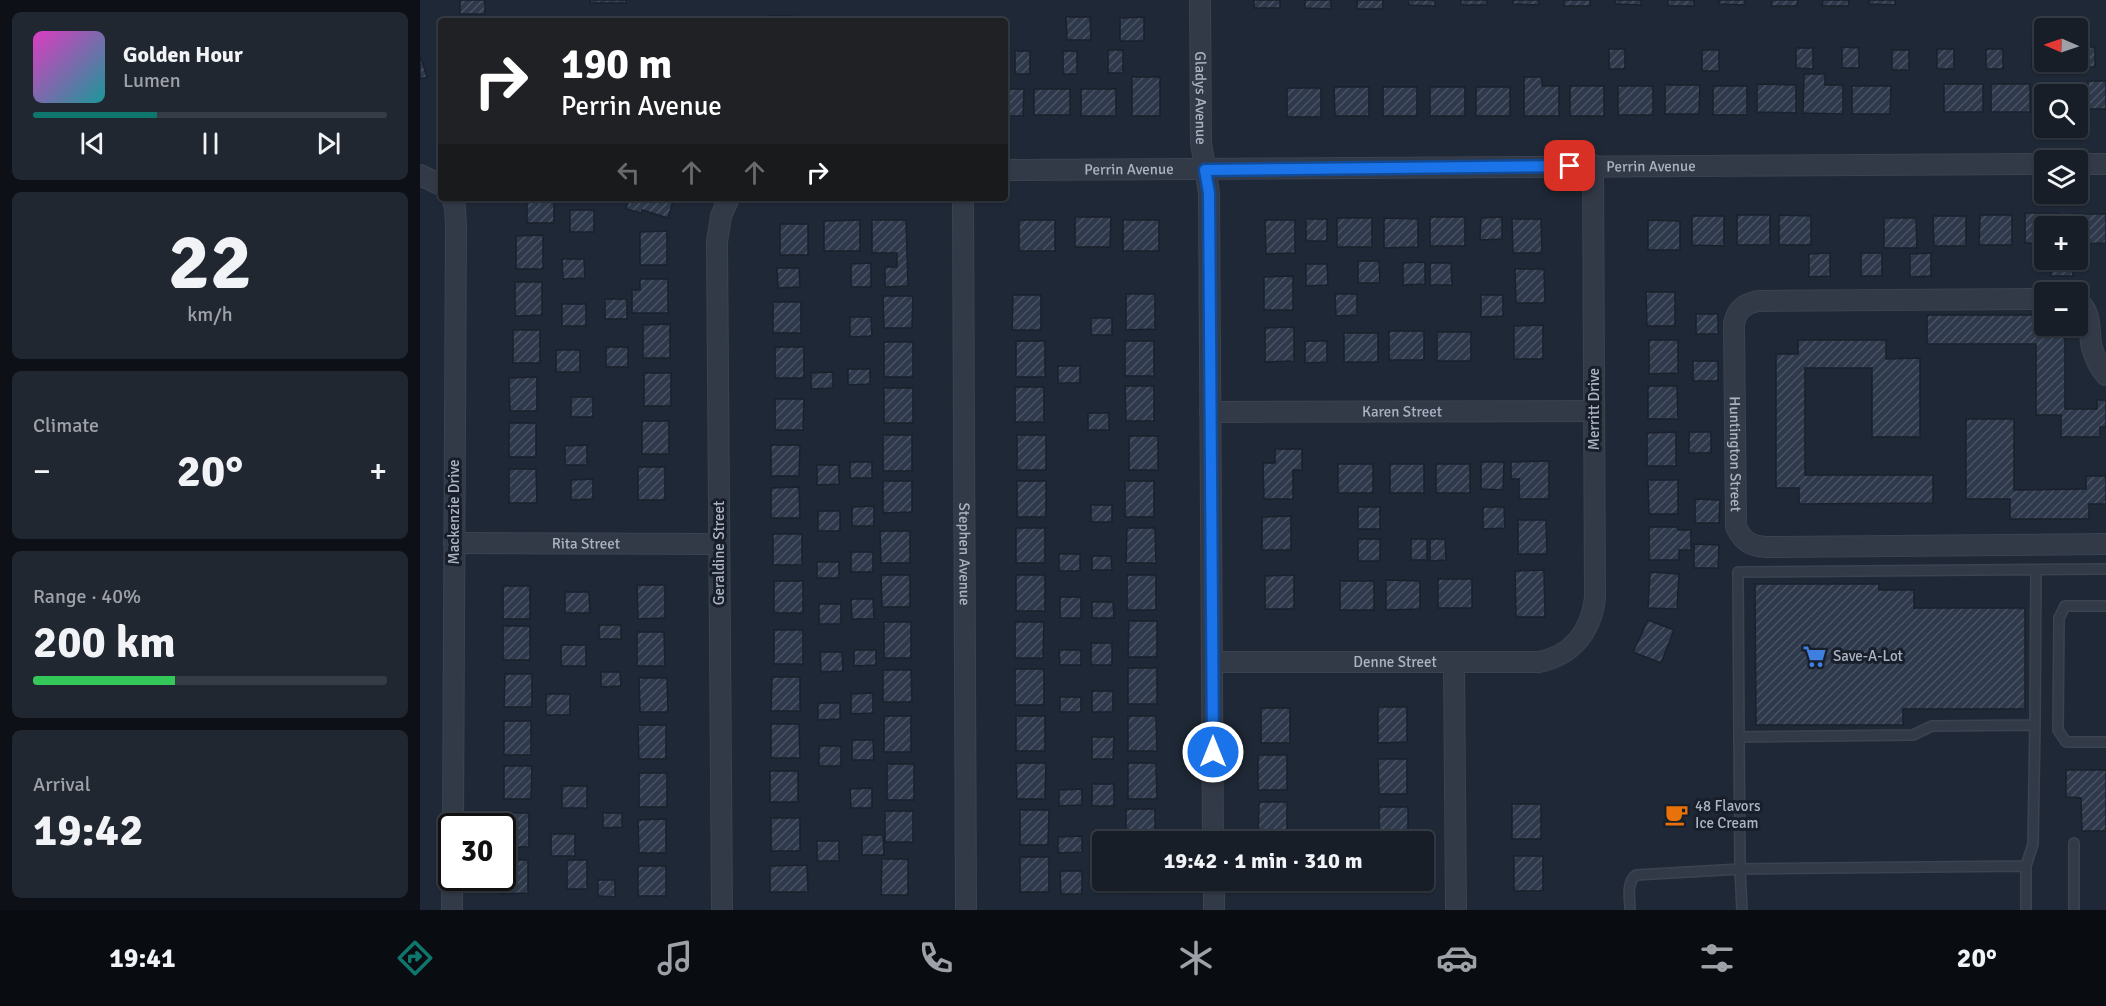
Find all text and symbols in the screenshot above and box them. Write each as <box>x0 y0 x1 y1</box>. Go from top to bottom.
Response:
north arrow <box>2034 18 2088 72</box>
map controls <box>2034 18 2088 336</box>
text: 190 m <box>561 39 672 90</box>
text: Golden Hour <box>123 41 243 68</box>
icon: right <box>462 42 540 120</box>
street label: Gladys Avenue <box>1191 51 1210 145</box>
text: Lumen <box>123 68 181 93</box>
button: search <box>2034 84 2088 138</box>
text: Perrin Avenue <box>561 90 722 123</box>
icon: previous <box>76 127 109 160</box>
icon: pause <box>194 127 227 160</box>
icon: next <box>312 127 345 160</box>
pin <box>1544 140 1595 191</box>
icon: arrive <box>1553 149 1586 182</box>
button: layers <box>2034 150 2088 204</box>
icon: left <box>612 156 645 189</box>
icon: ahead <box>675 156 708 189</box>
icon: ahead <box>738 156 771 189</box>
icon: right <box>801 156 834 189</box>
street label: Perrin Avenue <box>1606 157 1696 176</box>
street label: Perrin Avenue <box>1084 160 1174 179</box>
text: 22 <box>168 215 252 311</box>
button: + <box>2034 216 2088 270</box>
button: − <box>2034 282 2088 336</box>
text: km/h <box>187 302 233 327</box>
street label: Merritt Drive <box>1585 368 1603 450</box>
street label: Huntington Street <box>1726 396 1745 512</box>
street label: Karen Street <box>1362 402 1442 421</box>
text: Climate <box>33 413 99 438</box>
text: 20° <box>177 444 243 499</box>
text: − <box>33 451 51 492</box>
text: + <box>369 451 387 492</box>
street label: Mackenzie Drive <box>445 460 463 564</box>
street label: Geraldine Street <box>710 501 728 605</box>
street label: Stephen Avenue <box>955 502 974 606</box>
street label: Rita Street <box>552 534 620 553</box>
text: Range · 40% <box>33 584 141 609</box>
text: 200 km <box>33 615 176 670</box>
supermarket icon: Save-A-Lot <box>1802 643 1828 669</box>
place label: Save-A-Lot <box>1833 647 1903 665</box>
street label: Denne Street <box>1353 653 1437 671</box>
position arrow <box>1181 720 1245 784</box>
text: Arrival <box>33 772 91 797</box>
place label: 48 Flavors Ice Cream <box>1695 797 1761 832</box>
cafe icon: 48 Flavors Ice Cream <box>1664 802 1690 828</box>
text: 19:42 <box>33 803 143 858</box>
speed limit sign: 30 <box>438 813 516 891</box>
text: 19:42 · 1 min · 310 m <box>1163 847 1363 874</box>
icon: directions <box>394 937 436 979</box>
icon: music <box>654 937 696 979</box>
icon: phone <box>915 937 957 979</box>
icon: climate <box>1175 937 1217 979</box>
icon: car <box>1436 937 1478 979</box>
icon: filters <box>1696 937 1738 979</box>
text: 19:41 <box>109 942 176 975</box>
text: 20° <box>1957 942 1997 975</box>

